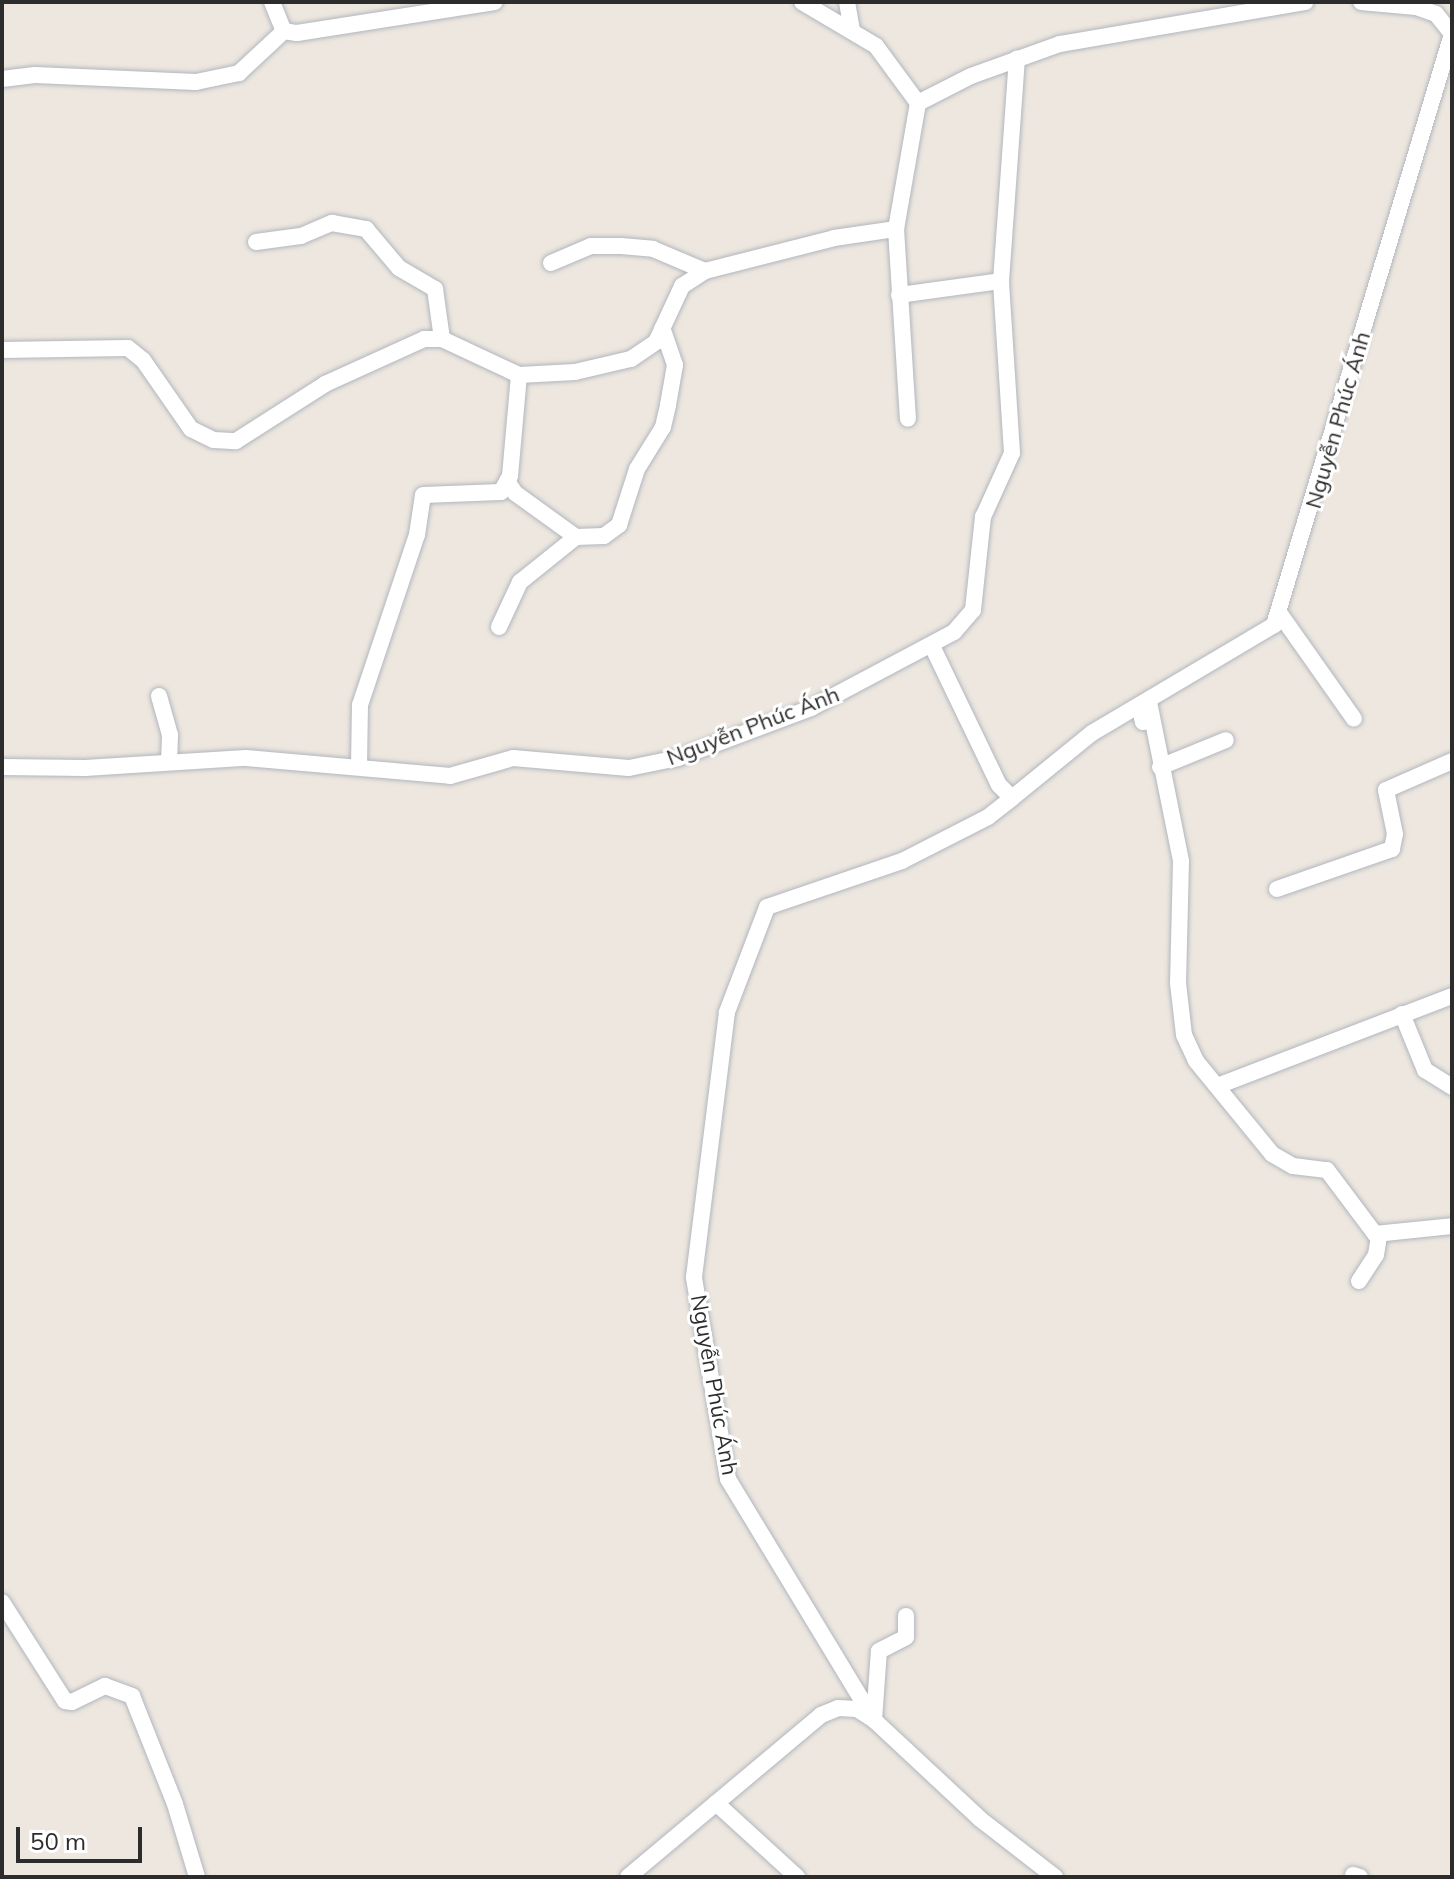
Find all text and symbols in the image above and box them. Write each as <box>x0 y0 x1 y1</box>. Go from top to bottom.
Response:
street label: Nguyễn Phúc Ánh <box>1300 328 1376 512</box>
street label: Nguyễn Phúc Ánh <box>663 681 843 771</box>
street label: Nguyễn Phúc Ánh <box>685 1293 743 1477</box>
scale bar <box>20 1811 146 1861</box>
text: 50 m <box>30 1826 86 1856</box>

